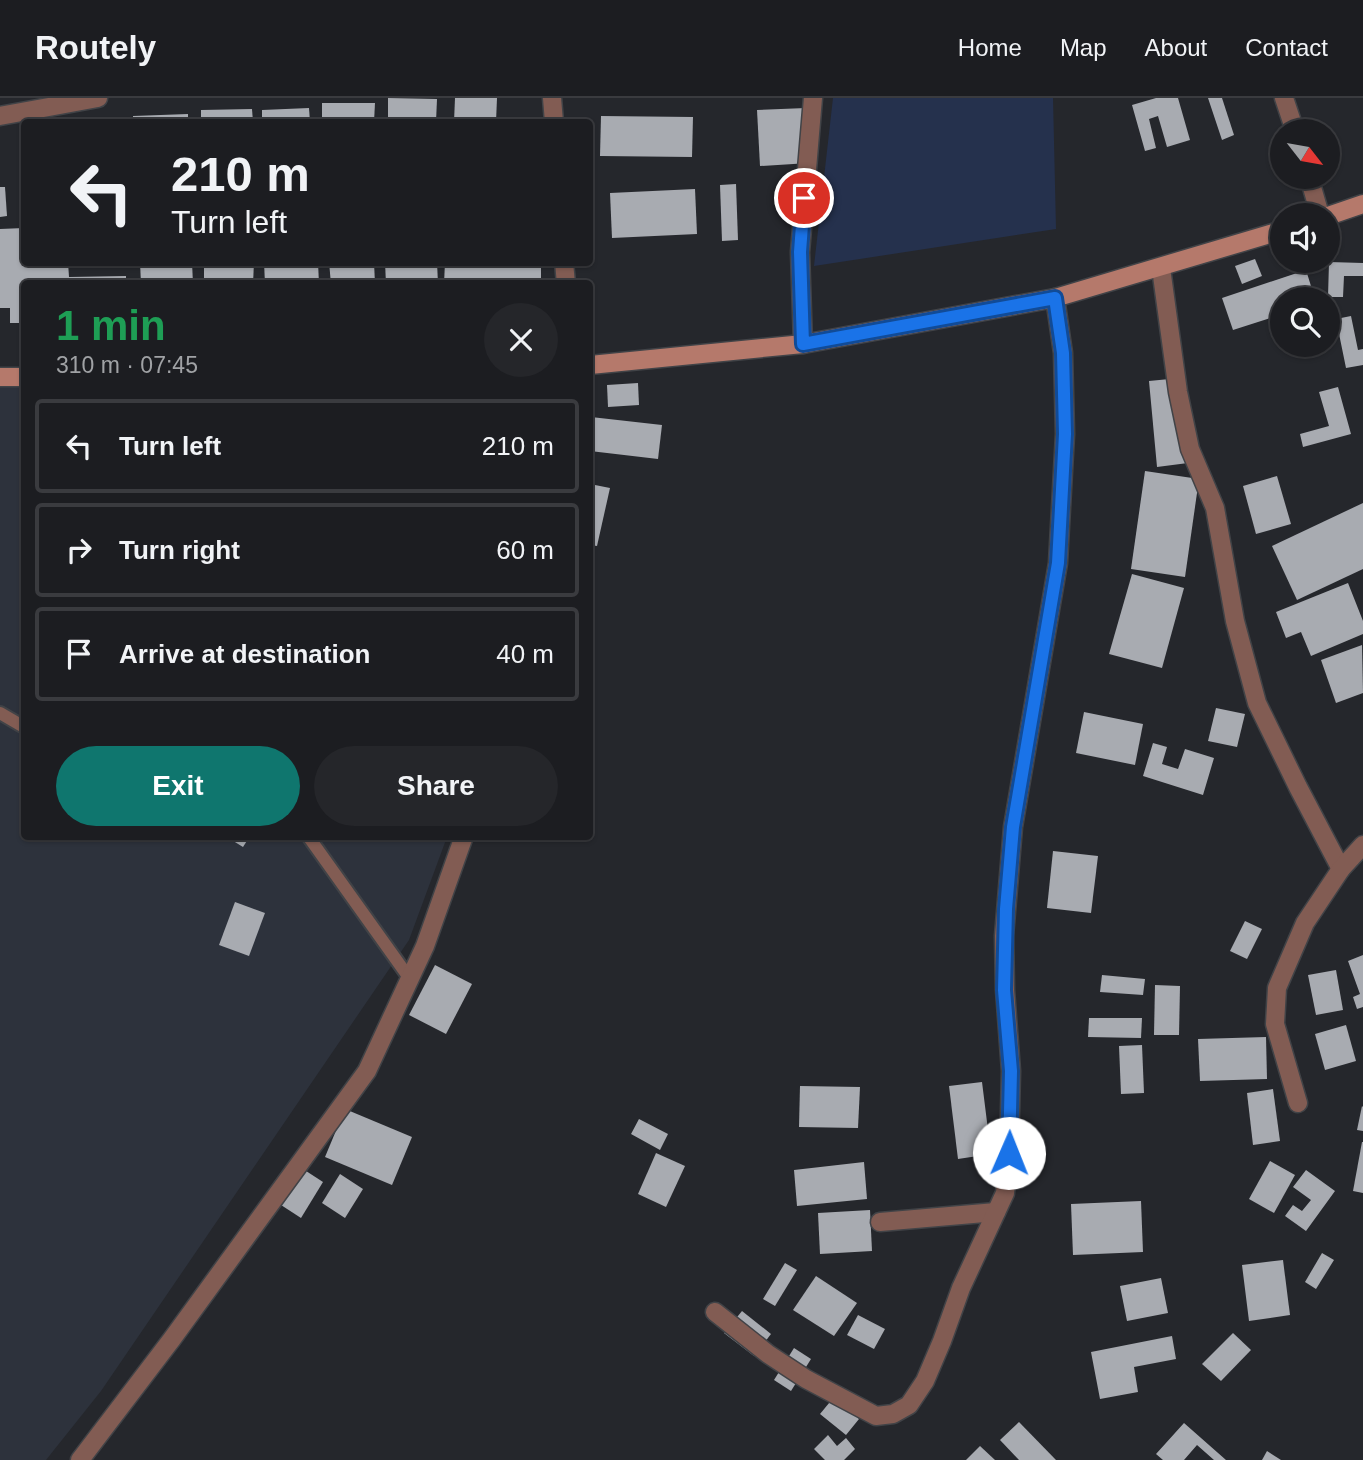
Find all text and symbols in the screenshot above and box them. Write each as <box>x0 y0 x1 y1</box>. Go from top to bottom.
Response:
text: Routely <box>35 29 156 66</box>
text: Home <box>958 34 1022 61</box>
text: Map <box>1060 34 1107 61</box>
text: About <box>1145 34 1207 61</box>
text: Contact <box>1245 34 1328 61</box>
north arrow <box>1270 119 1340 189</box>
map controls <box>1270 119 1340 357</box>
icon: left <box>56 147 147 238</box>
text: 210 m <box>171 147 310 201</box>
pin <box>774 168 834 228</box>
icon: arrive <box>785 179 823 217</box>
button: sound <box>1270 203 1340 273</box>
text: Turn left <box>171 204 287 240</box>
button: search <box>1270 287 1340 357</box>
text: 1 min <box>56 302 166 349</box>
button: close <box>484 303 558 377</box>
text: 310 m · 07:45 <box>56 352 198 378</box>
icon: left <box>60 427 98 465</box>
text: Turn left <box>119 431 221 461</box>
text: 210 m <box>482 431 554 461</box>
icon: right <box>60 531 98 569</box>
text: Turn right <box>119 535 240 565</box>
text: 60 m <box>496 535 554 565</box>
icon: arrive <box>60 635 98 673</box>
text: Arrive at destination <box>119 639 370 669</box>
text: 40 m <box>496 639 554 669</box>
button: Exit <box>56 746 300 826</box>
button: Share <box>314 746 558 826</box>
position arrow <box>972 1116 1046 1190</box>

